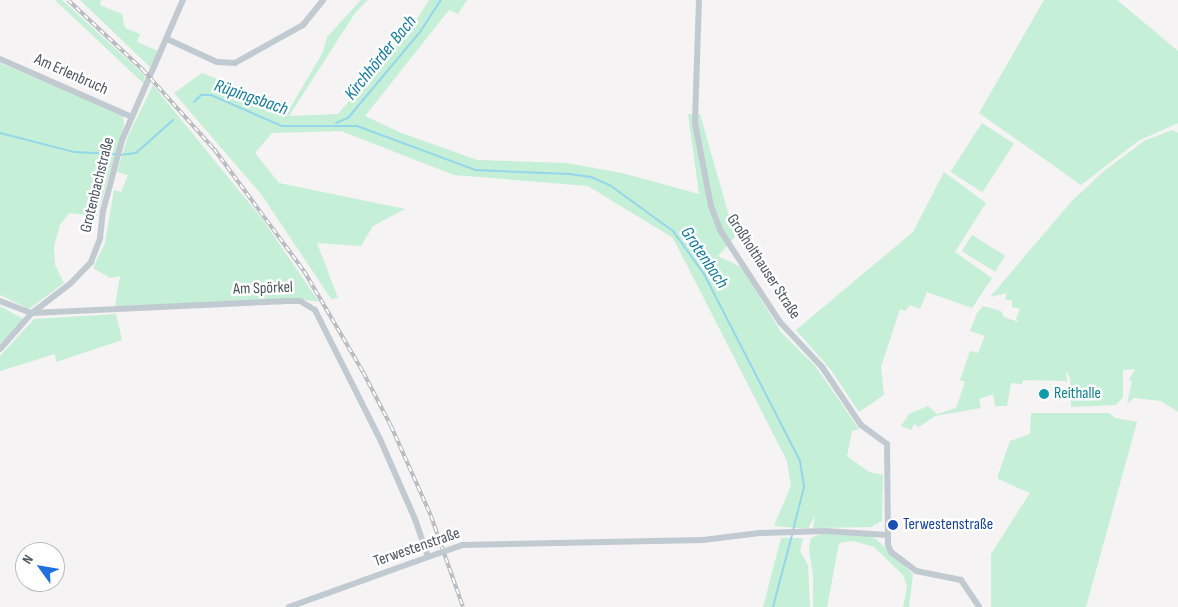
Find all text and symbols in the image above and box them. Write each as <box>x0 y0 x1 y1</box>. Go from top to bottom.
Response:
water label: Kirchhörder Bach <box>340 11 422 105</box>
street label: Am Erlenbruch <box>31 50 111 100</box>
water label: Rüpingsbach <box>211 75 291 121</box>
street label: Grotenbachstraße <box>77 135 119 235</box>
street label: Großholthauser Straße <box>722 211 804 323</box>
water label: Grotenbach <box>675 223 733 293</box>
street label: Am Spörkel <box>233 278 293 300</box>
place label: Reithalle <box>1054 384 1101 404</box>
marker: Reithalle <box>1038 388 1050 400</box>
place label: Terwestenstraße <box>903 515 993 535</box>
marker: Terwestenstraße <box>887 519 899 531</box>
street label: Terwestenstraße <box>371 524 463 572</box>
north arrow <box>15 542 65 592</box>
text: N <box>19 552 37 567</box>

